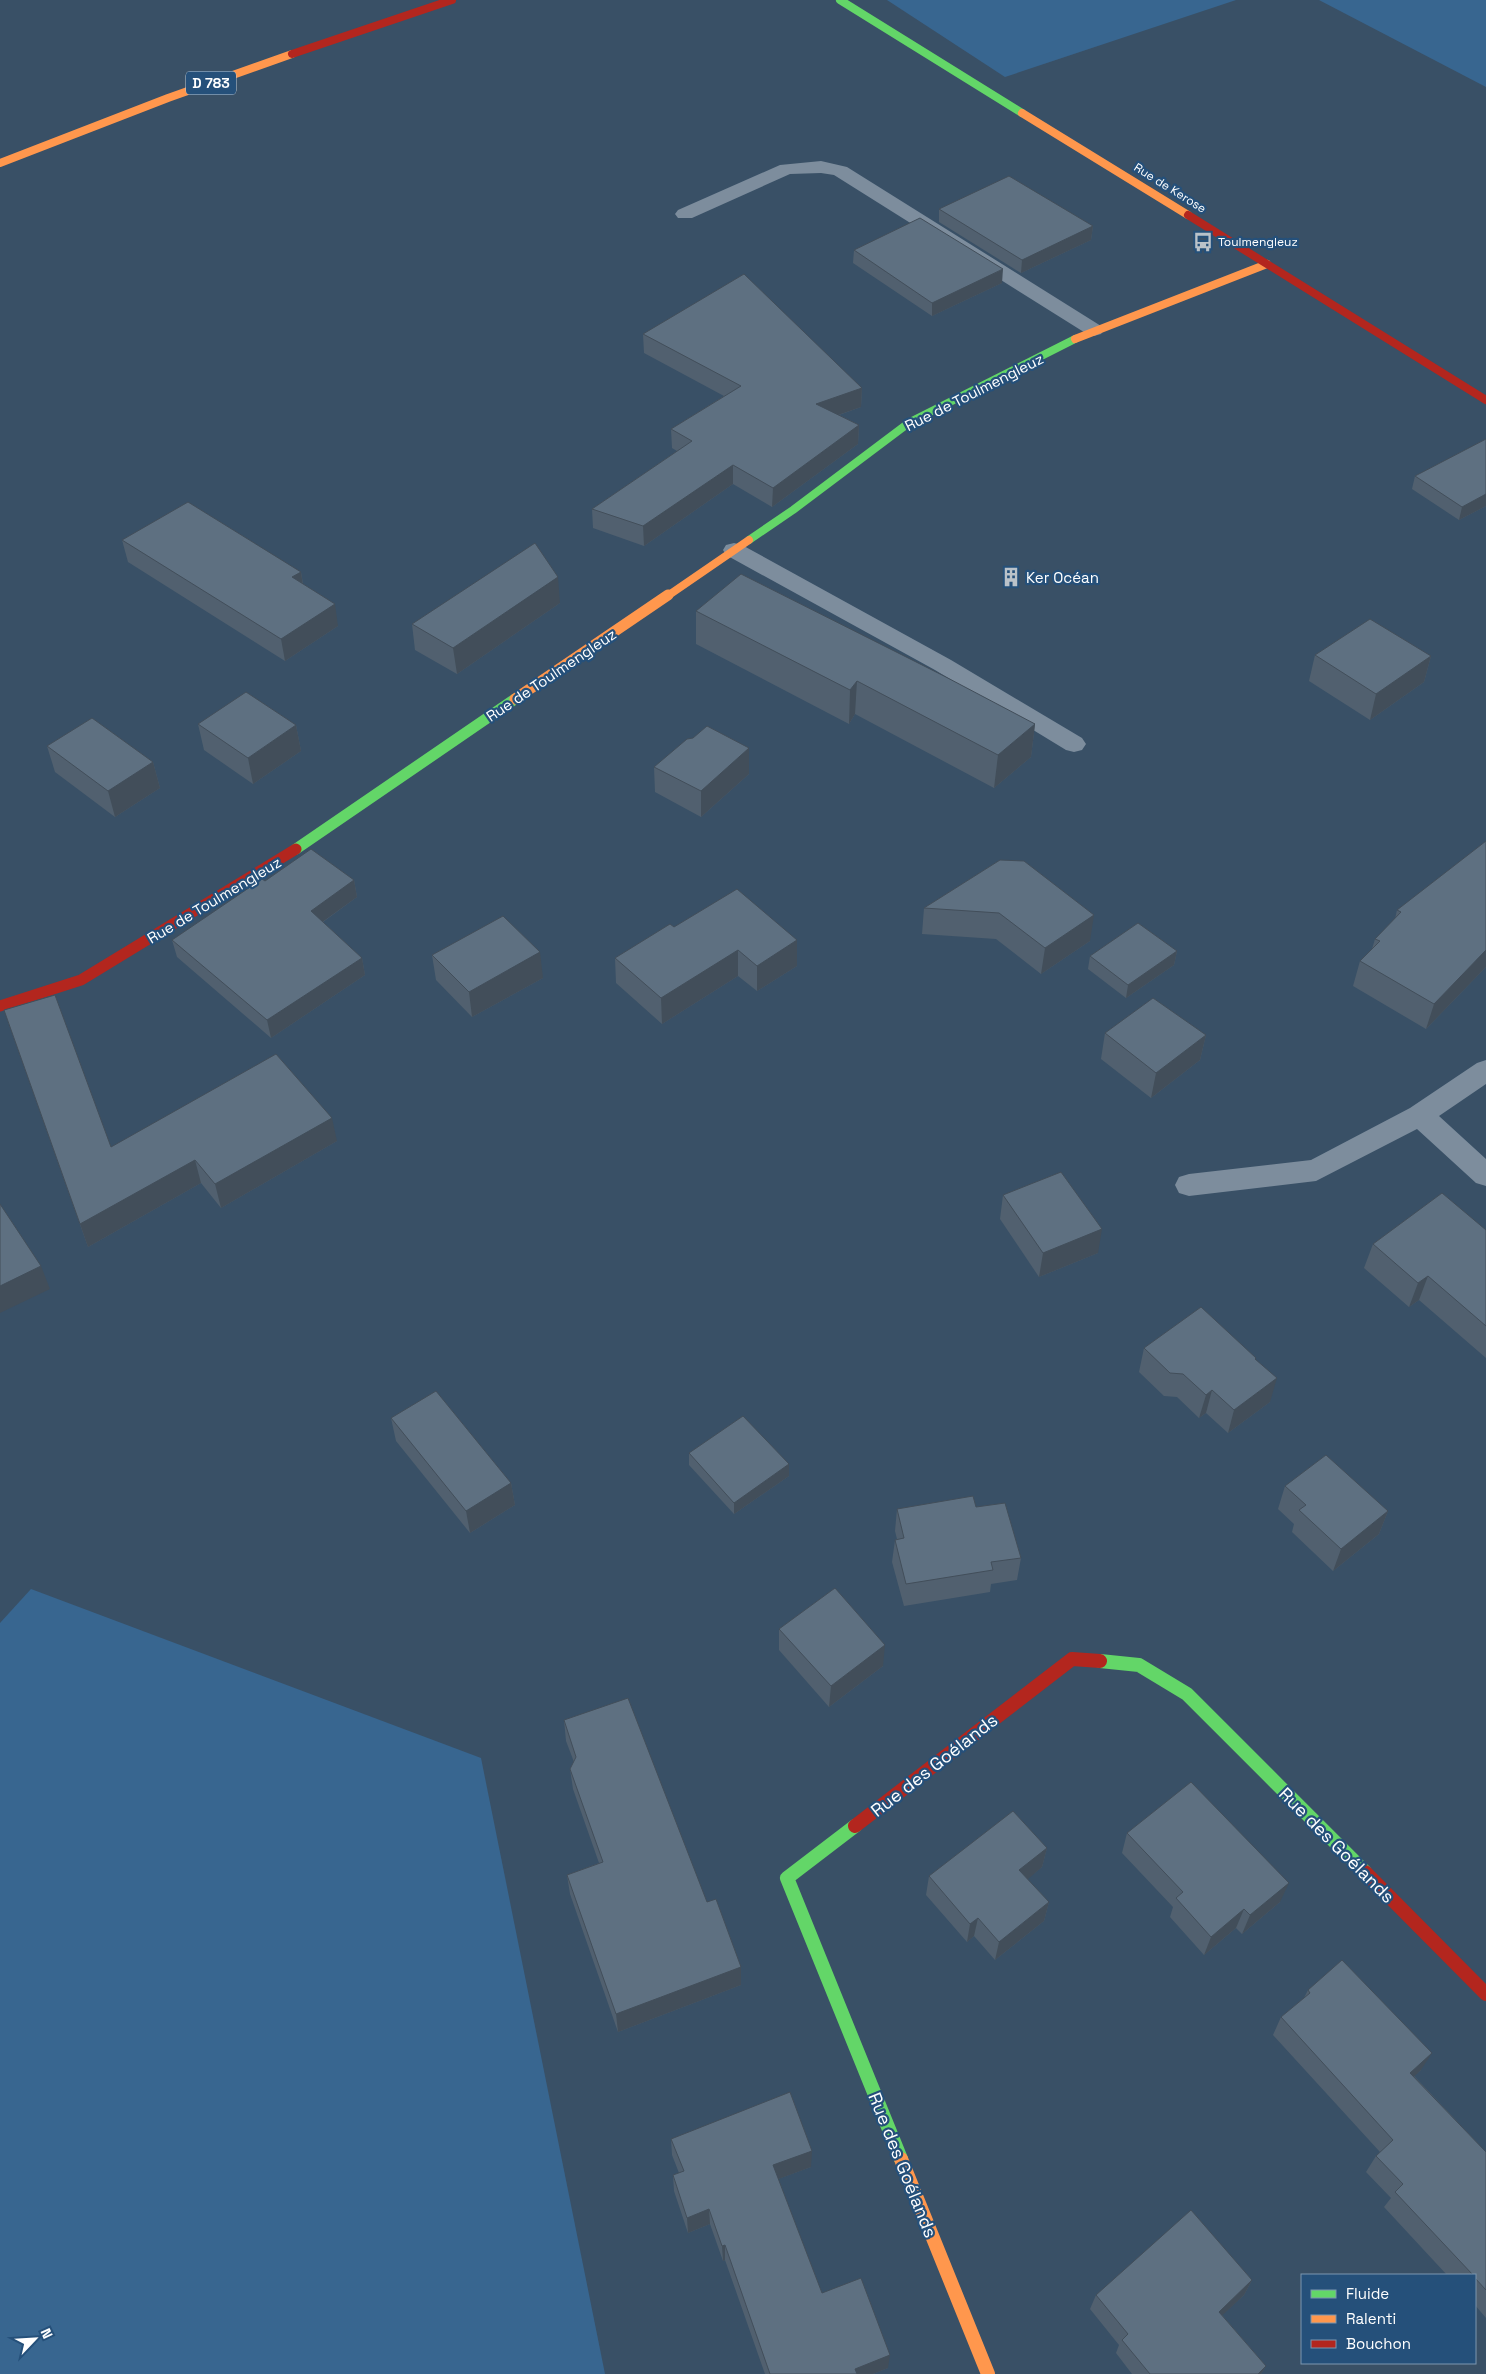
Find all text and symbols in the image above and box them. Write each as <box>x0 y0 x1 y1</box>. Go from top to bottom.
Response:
road number: D 783 <box>186 72 236 95</box>
street label: Rue de Kerose <box>1131 159 1209 217</box>
bus stop icon: Toulmengleuz <box>1192 231 1214 253</box>
place label: Toulmengleuz <box>1218 234 1298 250</box>
street label: Rue de Toulmengleuz <box>902 349 1046 435</box>
building icon: Ker Océan <box>1000 566 1022 588</box>
place label: Ker Océan <box>1026 568 1099 587</box>
street label: Rue de Toulmengleuz <box>482 624 620 726</box>
street label: Rue de Toulmengleuz <box>144 852 284 948</box>
street label: Rue des Goélands <box>866 1708 1002 1822</box>
street label: Rue des Goélands <box>1274 1782 1400 1908</box>
street label: Rue des Goélands <box>863 2089 943 2241</box>
legend <box>1301 2274 1476 2364</box>
text: Fluide <box>1346 2284 1389 2303</box>
text: Ralenti <box>1346 2309 1396 2328</box>
north arrow <box>10 2314 60 2364</box>
text: N <box>37 2325 57 2342</box>
text: Bouchon <box>1346 2334 1411 2353</box>

